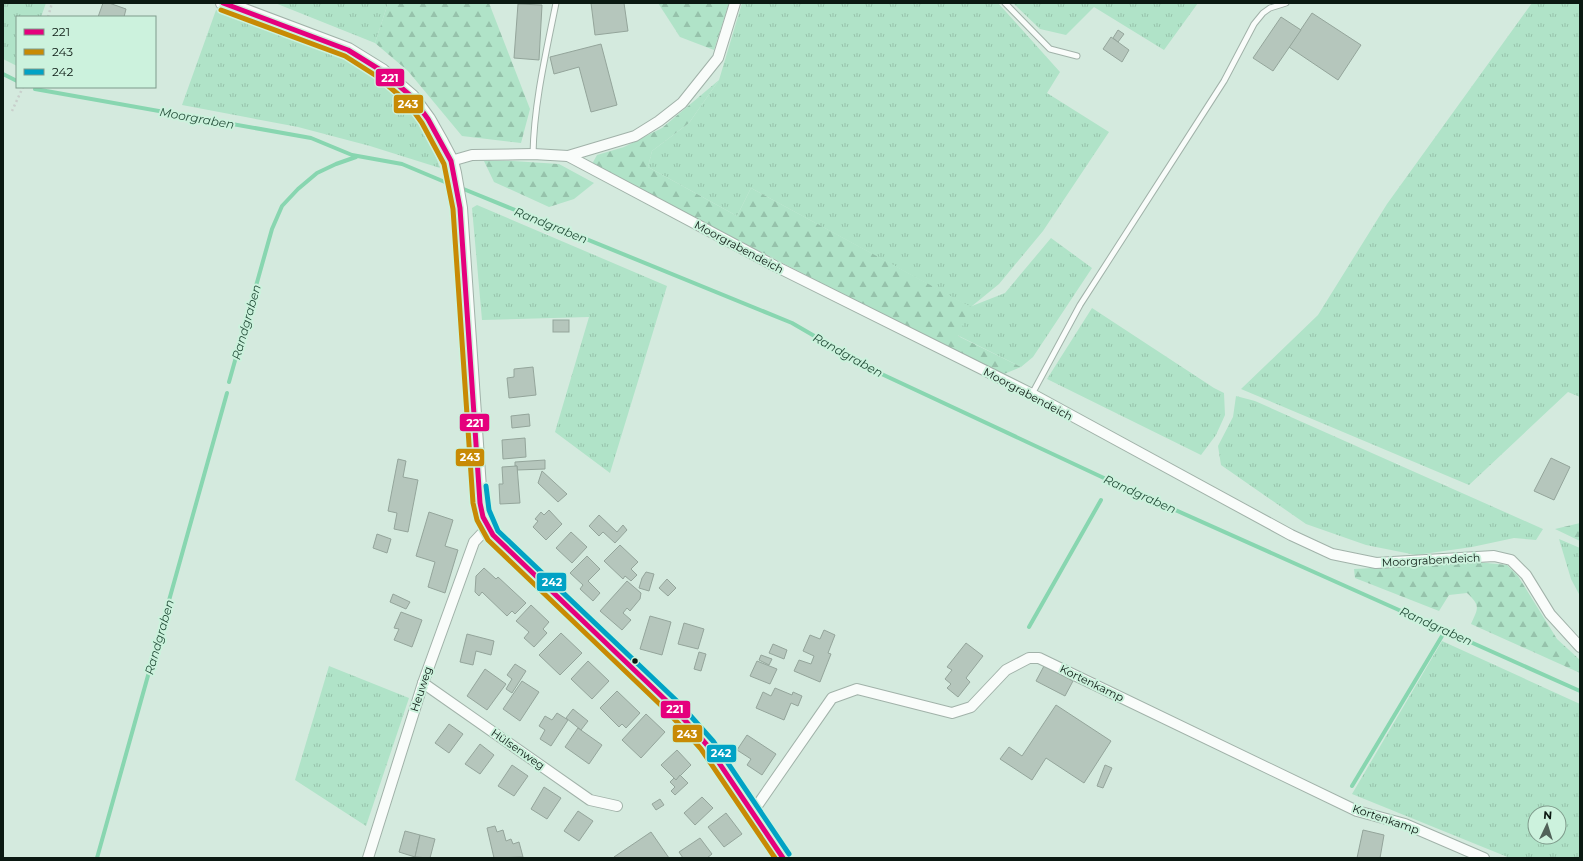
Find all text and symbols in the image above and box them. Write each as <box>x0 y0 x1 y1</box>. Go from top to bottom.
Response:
legend <box>16 16 156 88</box>
text: 221 <box>52 24 70 39</box>
text: 243 <box>52 44 73 59</box>
text: 242 <box>52 64 73 79</box>
line badge: 221 <box>375 68 405 87</box>
text: 221 <box>381 71 399 85</box>
line badge: 243 <box>393 94 424 114</box>
text: 243 <box>398 97 419 111</box>
water label: Moorgraben <box>158 104 236 132</box>
water label: Randgraben <box>512 204 590 246</box>
street label: Moorgrabendeich <box>692 218 786 276</box>
water label: Randgraben <box>228 283 264 361</box>
water label: Randgraben <box>810 330 886 380</box>
street label: Moorgrabendeich <box>981 365 1075 423</box>
line badge: 221 <box>459 413 490 432</box>
text: 221 <box>466 416 484 430</box>
line badge: 243 <box>455 448 485 467</box>
text: 243 <box>460 450 481 464</box>
water label: Randgraben <box>1102 471 1178 517</box>
street label: Moorgrabendeich <box>1381 550 1481 570</box>
line badge: 242 <box>536 572 567 592</box>
text: 242 <box>542 575 563 589</box>
water label: Randgraben <box>141 598 177 676</box>
water label: Randgraben <box>1398 603 1474 649</box>
unlabelled marker <box>630 656 640 666</box>
street label: Kortenkamp <box>1058 661 1126 705</box>
street label: Heuweg <box>407 665 435 713</box>
line badge: 221 <box>660 700 691 719</box>
text: 221 <box>666 702 684 716</box>
line badge: 243 <box>672 724 703 743</box>
street label: Hülsenweg <box>488 725 548 773</box>
text: 243 <box>677 727 698 741</box>
line badge: 242 <box>706 744 737 763</box>
text: 242 <box>711 746 732 760</box>
street label: Kortenkamp <box>1351 801 1421 837</box>
north arrow <box>1527 805 1567 845</box>
text: N <box>1543 808 1553 822</box>

